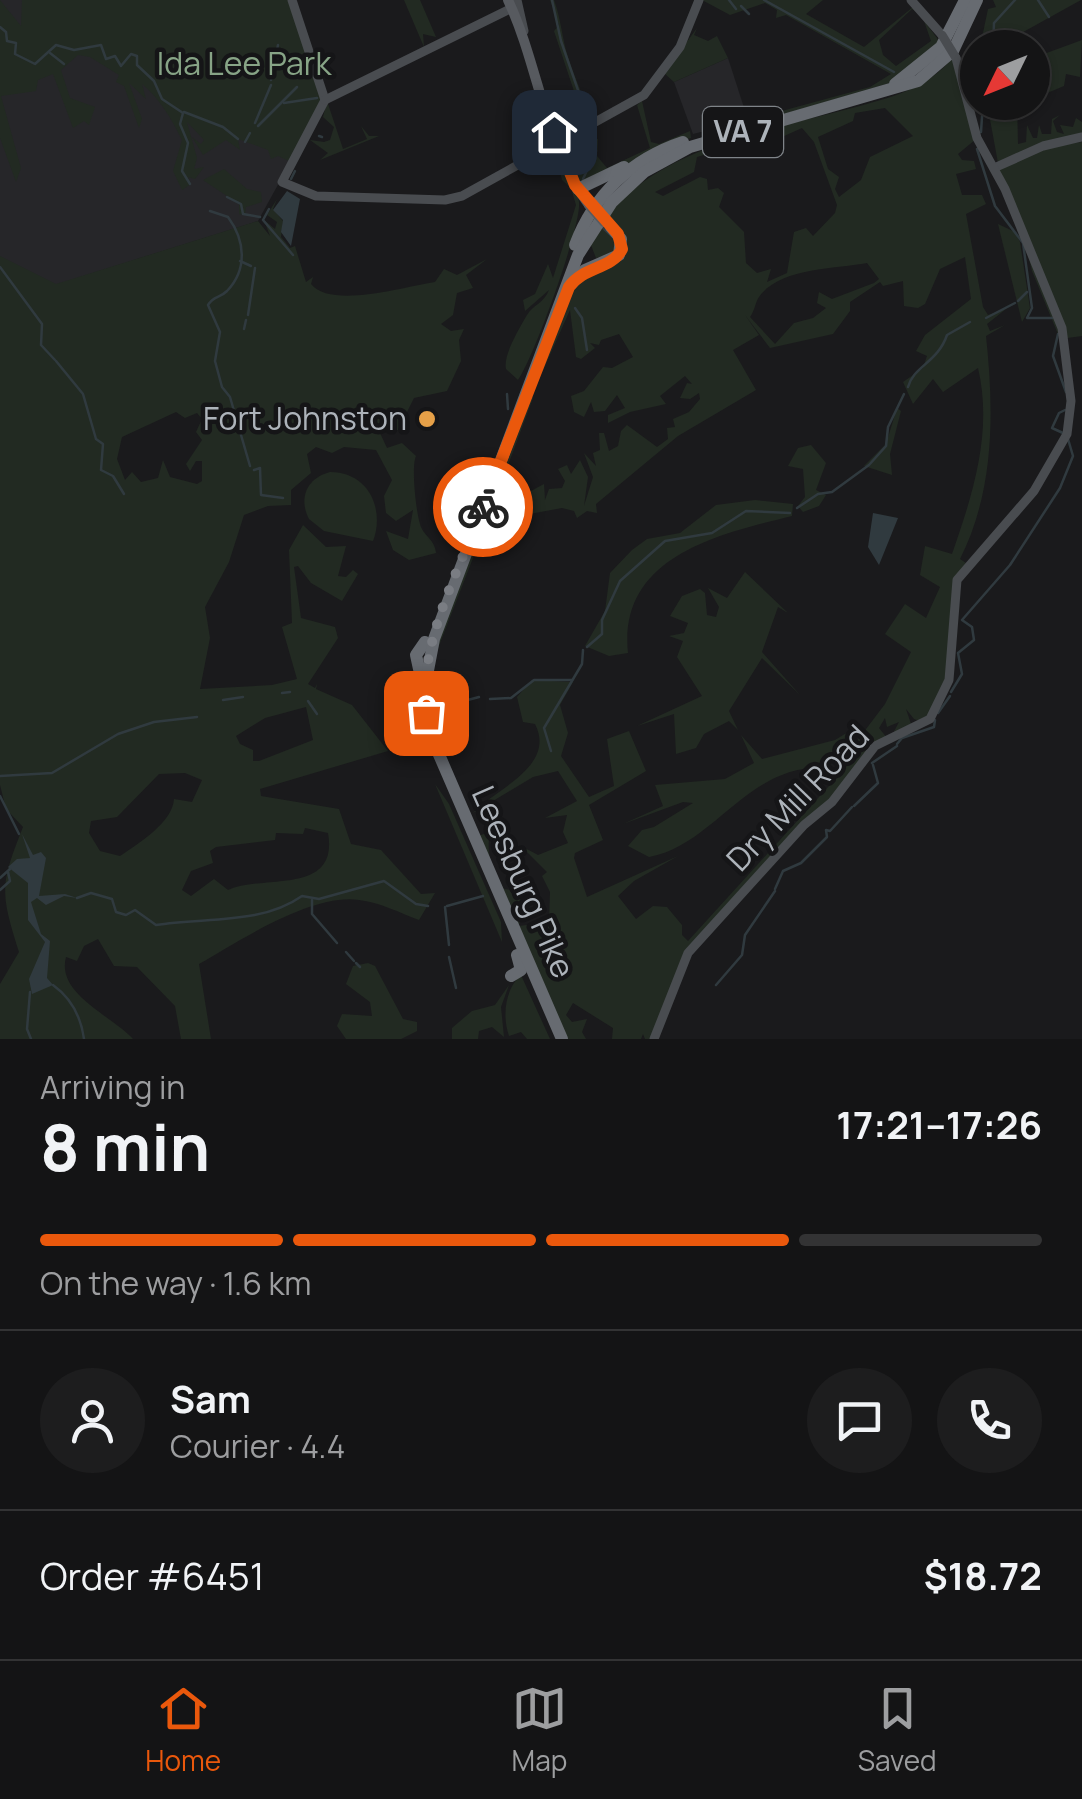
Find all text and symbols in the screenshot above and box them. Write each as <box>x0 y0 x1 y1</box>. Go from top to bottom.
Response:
north arrow <box>960 30 1050 120</box>
map controls <box>960 30 1050 120</box>
park label: Ida Lee Park <box>157 41 332 85</box>
pin <box>512 90 597 175</box>
icon: home <box>527 105 582 160</box>
road number: VA 7 <box>703 107 783 157</box>
place label: Fort Johnston <box>203 396 407 440</box>
marker: Fort Johnston <box>416 408 438 430</box>
courier <box>433 457 533 557</box>
icon: bike <box>456 480 511 535</box>
pin <box>384 671 469 756</box>
icon: bag <box>399 686 454 741</box>
street label: Dry Mill Road <box>716 715 878 880</box>
street label: Leesburg Pike <box>462 779 586 985</box>
text: Arriving in <box>40 1065 185 1109</box>
text: 17:21–17:26 <box>836 1098 1042 1150</box>
text: 8 min <box>40 1102 210 1191</box>
text: On the way · 1.6 km <box>40 1261 311 1305</box>
button: person <box>40 1368 145 1473</box>
button: chat <box>807 1368 912 1473</box>
button: phone <box>937 1368 1042 1473</box>
text: Sam <box>170 1372 251 1424</box>
text: Courier · 4.4 <box>170 1424 345 1468</box>
text: Order #6451 <box>40 1549 265 1601</box>
text: $18.72 <box>924 1549 1042 1601</box>
tab: Home <box>145 1681 221 1779</box>
tab: Map <box>512 1681 567 1779</box>
tab: Saved <box>858 1681 937 1779</box>

